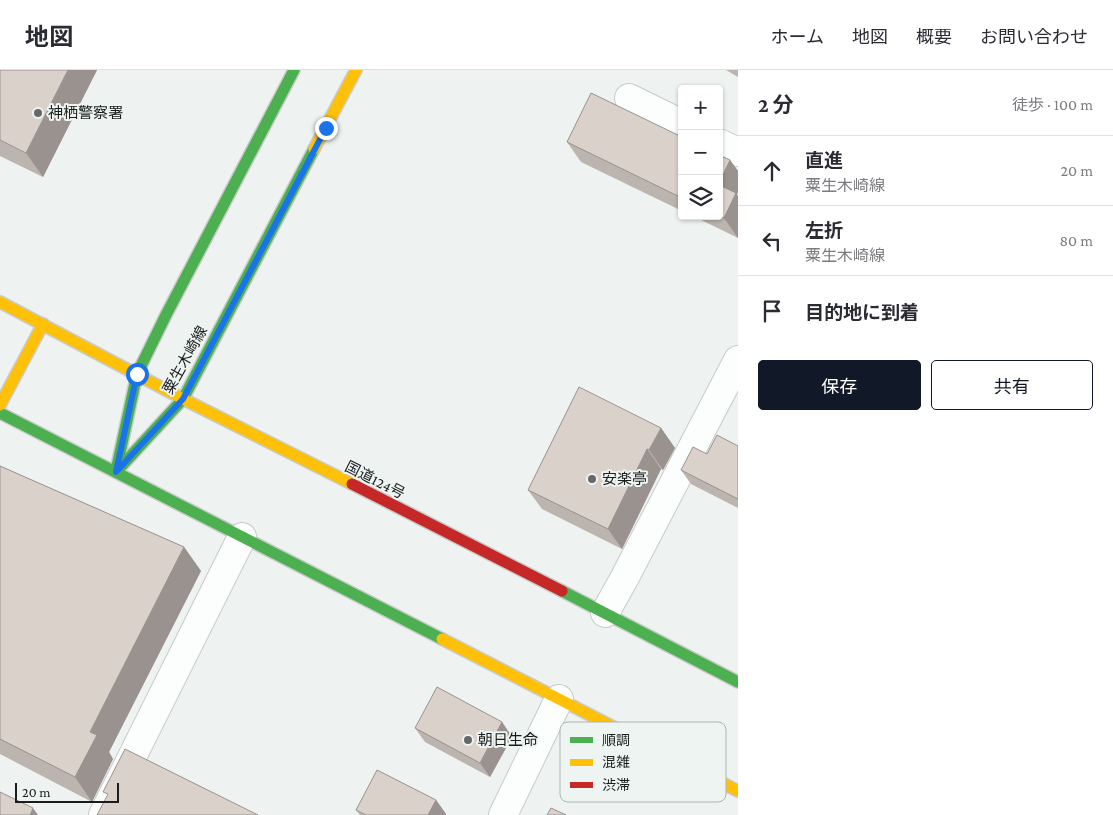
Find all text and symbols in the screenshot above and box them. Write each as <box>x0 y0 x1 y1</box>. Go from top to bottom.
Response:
text: 地図 <box>25 23 73 50</box>
text: ホーム <box>771 27 824 47</box>
text: 地図 <box>852 27 888 47</box>
text: 概要 <box>916 27 952 47</box>
text: お問い合わせ <box>980 27 1088 47</box>
map controls <box>678 85 723 220</box>
button: + <box>678 85 723 130</box>
text: 2 分 <box>758 93 794 117</box>
text: 徒歩 · 100 m <box>1012 96 1093 113</box>
place label: 神栖警察署 <box>48 105 123 121</box>
marker: 神栖警察署 <box>32 107 44 119</box>
route end <box>315 117 338 140</box>
button: − <box>678 130 723 175</box>
text: 直進 <box>805 150 843 171</box>
icon: ahead <box>758 157 786 185</box>
text: 20 m <box>1060 162 1093 179</box>
button: layers <box>678 175 723 220</box>
text: 粟生木崎線 <box>805 177 885 194</box>
text: 左折 <box>805 220 843 241</box>
icon: left <box>758 227 786 255</box>
text: 80 m <box>1059 232 1093 249</box>
text: 粟生木崎線 <box>805 247 885 264</box>
icon: arrive <box>758 297 786 325</box>
text: 目的地に到着 <box>805 302 919 323</box>
street label: 粟生木崎線 <box>160 323 210 397</box>
button: 保存 <box>758 360 921 410</box>
button: 共有 <box>931 360 1093 410</box>
route start <box>126 363 149 386</box>
street label: 国道124号 <box>343 458 407 502</box>
place label: 安楽亭 <box>602 471 647 487</box>
marker: 安楽亭 <box>586 473 598 485</box>
legend <box>560 722 726 802</box>
place label: 朝日生命 <box>478 732 538 748</box>
text: 順調 <box>602 732 630 748</box>
marker: 朝日生命 <box>462 734 474 746</box>
text: 混雑 <box>602 754 630 770</box>
text: 渋滞 <box>602 777 630 793</box>
scale bar <box>15 780 119 803</box>
text: 20 m <box>22 784 50 800</box>

